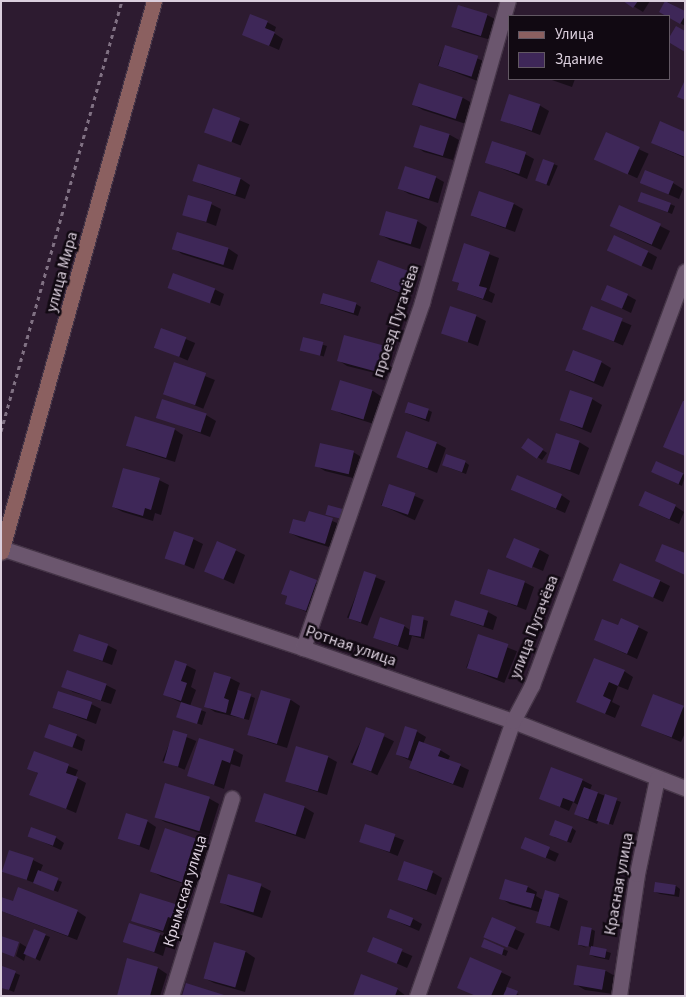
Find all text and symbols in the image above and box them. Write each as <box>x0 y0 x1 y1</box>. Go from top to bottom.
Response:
legend <box>508 15 671 80</box>
text: Улица <box>555 24 594 45</box>
text: Здание <box>555 49 603 70</box>
street label: улица Мира <box>42 230 82 314</box>
street label: проезд Пугачёва <box>369 262 423 380</box>
street label: улица Пугачёва <box>505 573 563 681</box>
street label: Ротная улица <box>303 621 399 671</box>
street label: Красная улица <box>601 831 637 937</box>
street label: Крымская улица <box>159 833 211 949</box>

